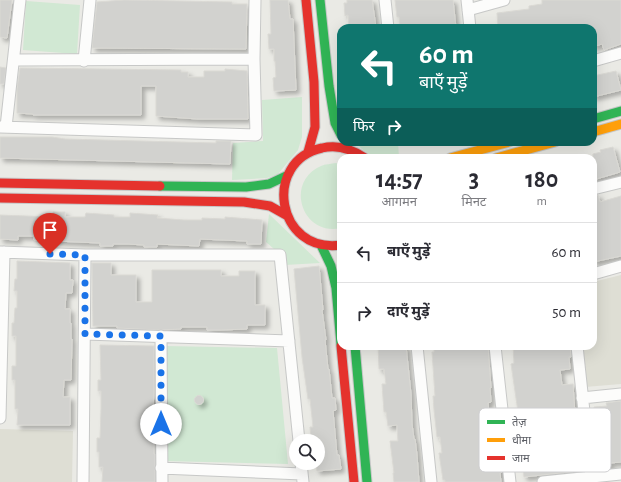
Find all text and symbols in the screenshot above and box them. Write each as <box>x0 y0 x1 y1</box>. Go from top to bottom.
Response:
icon: left <box>353 40 405 92</box>
text: 60 m <box>419 41 474 69</box>
text: बाएँ मुड़ें <box>419 74 467 92</box>
icon: right <box>383 116 405 138</box>
text: फिर <box>353 119 375 134</box>
text: 14:57 <box>376 168 423 192</box>
text: 3 <box>469 168 479 192</box>
text: 180 <box>525 168 558 192</box>
text: m <box>537 195 547 208</box>
text: आगमन <box>381 196 417 209</box>
text: मिनट <box>462 196 486 209</box>
pin <box>33 213 67 254</box>
icon: arrive <box>39 219 61 241</box>
icon: left <box>353 242 375 264</box>
text: बाएँ मुड़ें <box>387 244 430 259</box>
text: 60 m <box>552 245 581 260</box>
icon: right <box>353 302 375 324</box>
text: दाएँ मुड़ें <box>387 304 430 319</box>
text: 50 m <box>552 305 581 320</box>
position arrow <box>140 403 182 445</box>
legend <box>479 408 611 472</box>
text: तेज़ <box>512 416 527 428</box>
map controls <box>289 434 325 470</box>
button: search <box>289 434 325 470</box>
text: धीमा <box>512 434 531 446</box>
text: जाम <box>512 453 530 464</box>

